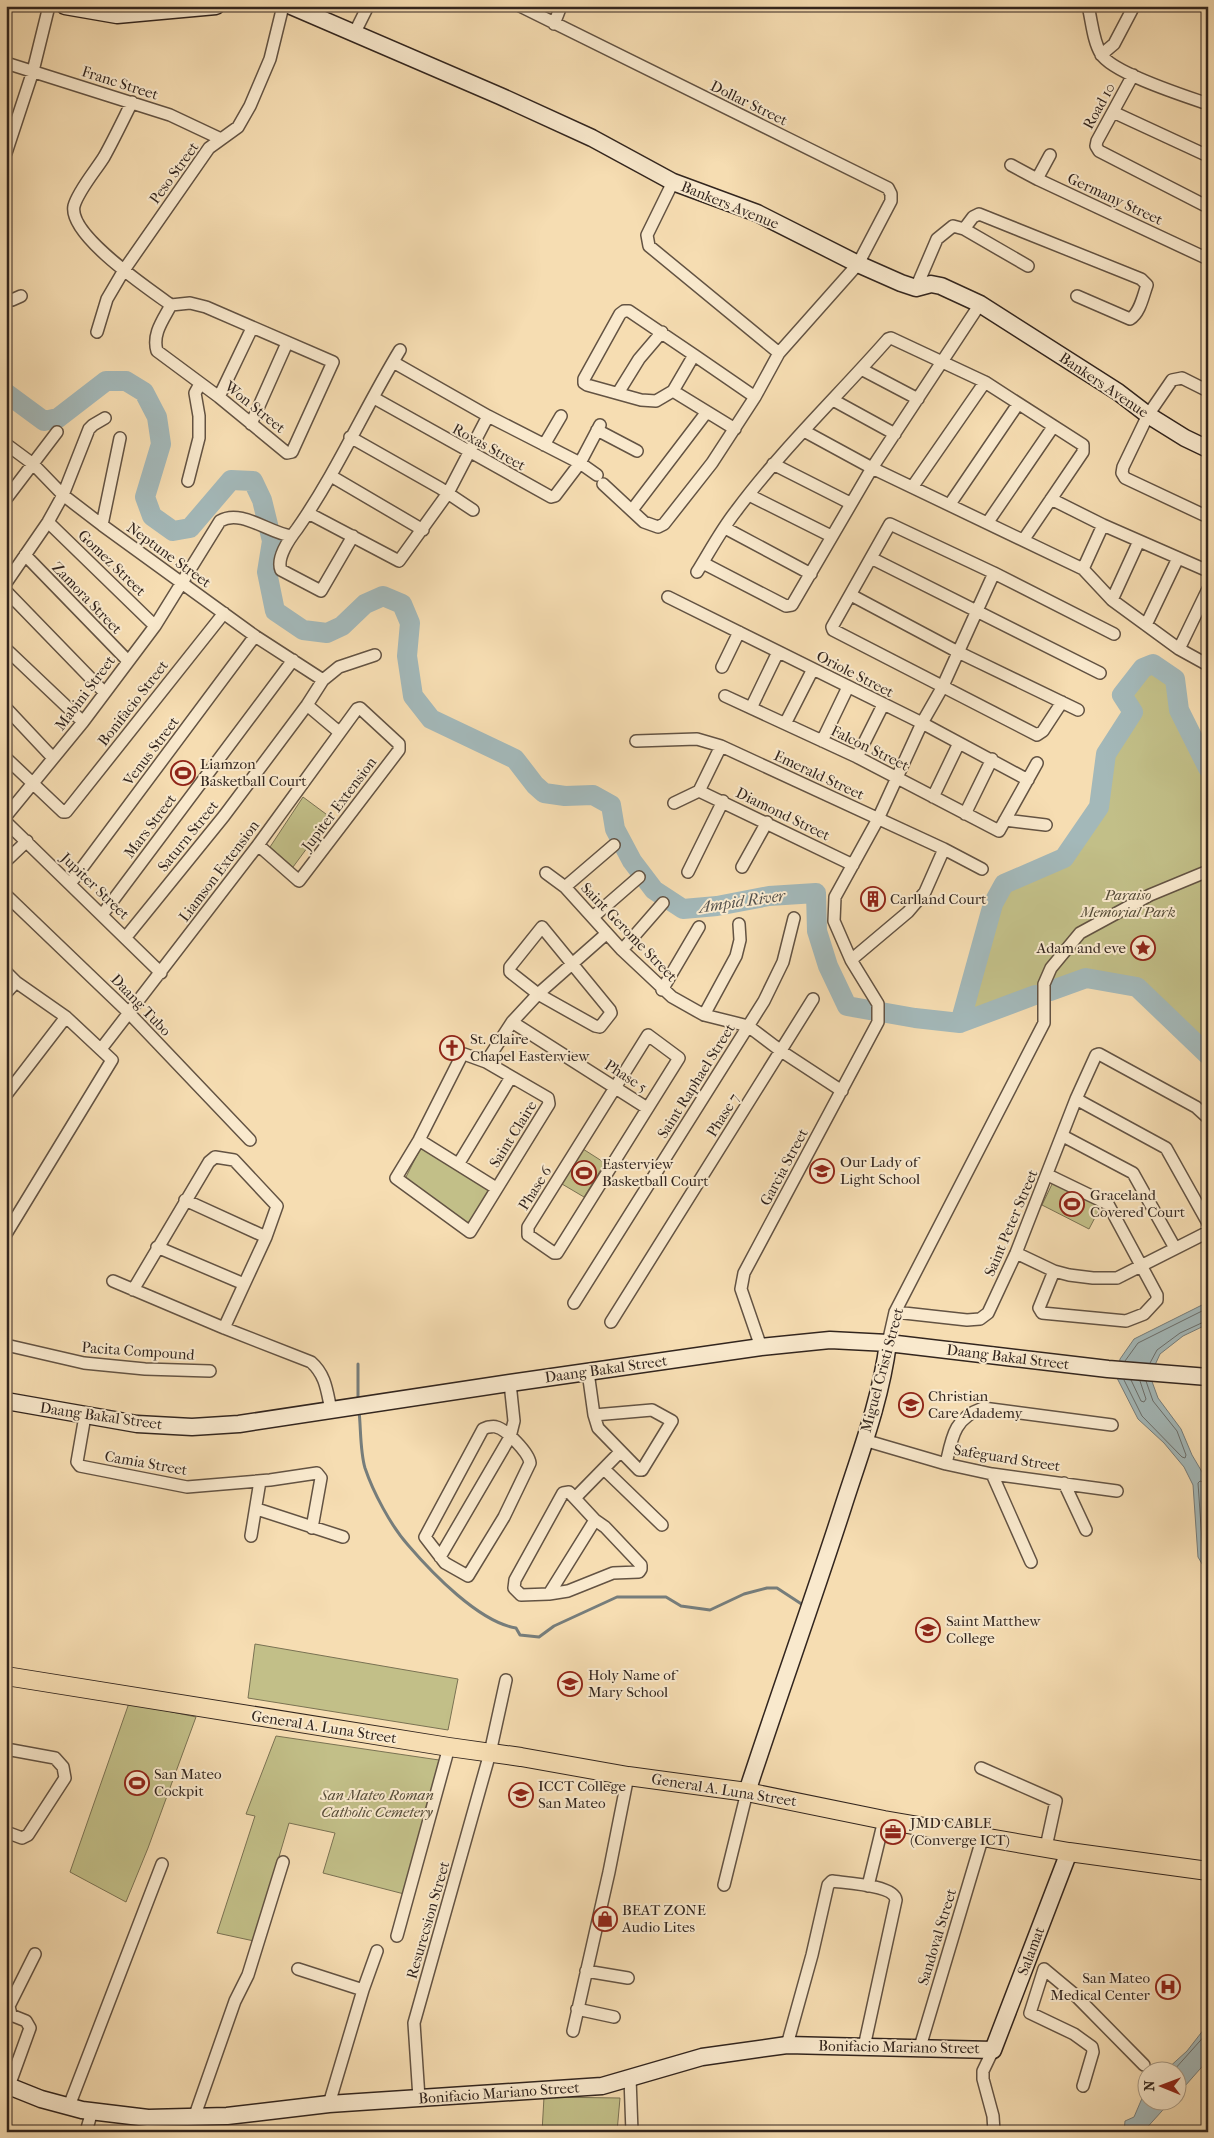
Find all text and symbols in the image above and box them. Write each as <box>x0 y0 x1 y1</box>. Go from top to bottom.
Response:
street label: Franc Street <box>79 62 161 104</box>
street label: Dollar Street <box>708 77 791 130</box>
street label: Road 10 <box>1079 80 1119 132</box>
street label: Peso Street <box>146 138 203 207</box>
street label: Germany Street <box>1065 169 1166 229</box>
street label: Bankers Avenue <box>678 177 782 233</box>
street label: Bankers Avenue <box>1056 348 1153 422</box>
street label: Won Street <box>220 376 289 437</box>
street label: Roxas Street <box>449 419 529 475</box>
street label: Neptune Street <box>124 519 215 592</box>
street label: Gomez Street <box>74 526 150 600</box>
street label: Zamora Street <box>48 558 126 638</box>
street label: Oriole Street <box>813 647 897 701</box>
street label: Mabini Street <box>51 652 119 734</box>
street label: Bonifacio Street <box>94 656 172 749</box>
street label: Venus Street <box>119 712 183 790</box>
street label: Falcon Street <box>828 721 913 775</box>
street label: Emerald Street <box>771 746 867 804</box>
street label: Jupiter Extension <box>297 753 380 855</box>
place label: Liamzon Basketball Court <box>200 755 307 790</box>
sports icon: Liamzon Basketball Court <box>170 760 196 786</box>
street label: Diamond Street <box>733 783 834 845</box>
street label: Mars Street <box>120 790 180 862</box>
street label: Saturn Street <box>154 796 223 875</box>
street label: Liamson Extension <box>175 816 263 925</box>
street label: Jupiter Street <box>56 848 133 924</box>
street label: Saint Gerome Street <box>577 879 681 986</box>
water label: Ampid River <box>696 885 788 917</box>
building icon: Carlland Court <box>860 886 886 912</box>
park label: Paraiso Memorial Park <box>1079 886 1176 921</box>
place label: Carlland Court <box>890 890 987 908</box>
place icon: Adam and eve <box>1130 935 1156 961</box>
place label: Adam and eve <box>1036 939 1127 957</box>
street label: Daang Tubo <box>107 970 175 1040</box>
street label: Saint Raphael Street <box>653 1020 739 1142</box>
place label: St. Claire Chapel Easterview <box>470 1030 590 1065</box>
church icon: St. Claire Chapel Easterview <box>439 1035 465 1061</box>
street label: Phase 5 <box>601 1056 651 1096</box>
street label: Phase 7 <box>703 1090 743 1140</box>
street label: Saint Claire <box>485 1097 541 1171</box>
street label: Garcia Street <box>756 1125 812 1209</box>
place label: Our Lady of Light School <box>840 1153 921 1188</box>
place label: Easterview Basketball Court <box>602 1155 709 1190</box>
school or university icon: Our Lady of Light School <box>809 1158 835 1184</box>
sports icon: Easterview Basketball Court <box>571 1160 597 1186</box>
street label: Phase 6 <box>514 1162 556 1213</box>
street label: Saint Peter Street <box>980 1166 1042 1279</box>
place label: Graceland Covered Court <box>1090 1186 1186 1221</box>
sports icon: Graceland Covered Court <box>1059 1191 1085 1217</box>
street label: Miguel Cristi Street <box>857 1305 907 1434</box>
street label: Pacita Compound <box>81 1338 196 1364</box>
street label: Daang Bakal Street <box>946 1341 1071 1374</box>
street label: Daang Bakal Street <box>544 1351 669 1387</box>
place label: Christian Care Adademy <box>928 1387 1023 1422</box>
school or university icon: Christian Care Adademy <box>898 1392 924 1418</box>
street label: Daang Bakal Street <box>39 1398 164 1434</box>
street label: Safeguard Street <box>952 1441 1062 1475</box>
street label: Camia Street <box>103 1447 189 1479</box>
place label: Saint Matthew College <box>946 1612 1041 1647</box>
school or university icon: Saint Matthew College <box>915 1617 941 1643</box>
place label: Holy Name of Mary School <box>588 1666 679 1701</box>
school or university icon: Holy Name of Mary School <box>557 1671 583 1697</box>
street label: General A. Luna Street <box>250 1707 399 1747</box>
place label: San Mateo Cockpit <box>154 1765 222 1800</box>
sports icon: San Mateo Cockpit <box>124 1770 150 1796</box>
street label: General A. Luna Street <box>650 1770 799 1810</box>
place label: ICCT College San Mateo <box>538 1777 626 1812</box>
school or university icon: ICCT College San Mateo <box>508 1782 534 1808</box>
park label: San Mateo Roman Catholic Cemetery <box>319 1786 434 1821</box>
place label: JMD CABLE (Converge ICT) <box>909 1814 1010 1849</box>
office icon: JMD CABLE (Converge ICT) <box>880 1819 906 1845</box>
street label: Resurecsion Street <box>403 1859 454 1981</box>
street label: Sandoval Street <box>914 1886 960 1987</box>
place label: BEAT ZONE Audio Lites <box>621 1901 706 1936</box>
shop icon: BEAT ZONE Audio Lites <box>592 1906 618 1932</box>
street label: Salamat <box>1014 1924 1049 1978</box>
place label: San Mateo Medical Center <box>1050 1969 1151 2004</box>
hospital icon: San Mateo Medical Center <box>1155 1974 1181 2000</box>
street label: Bonifacio Mariano Street <box>818 2037 981 2057</box>
north arrow <box>1136 2060 1186 2110</box>
street label: Bonifacio Mariano Street <box>418 2078 581 2108</box>
text: N <box>1141 2080 1158 2091</box>

